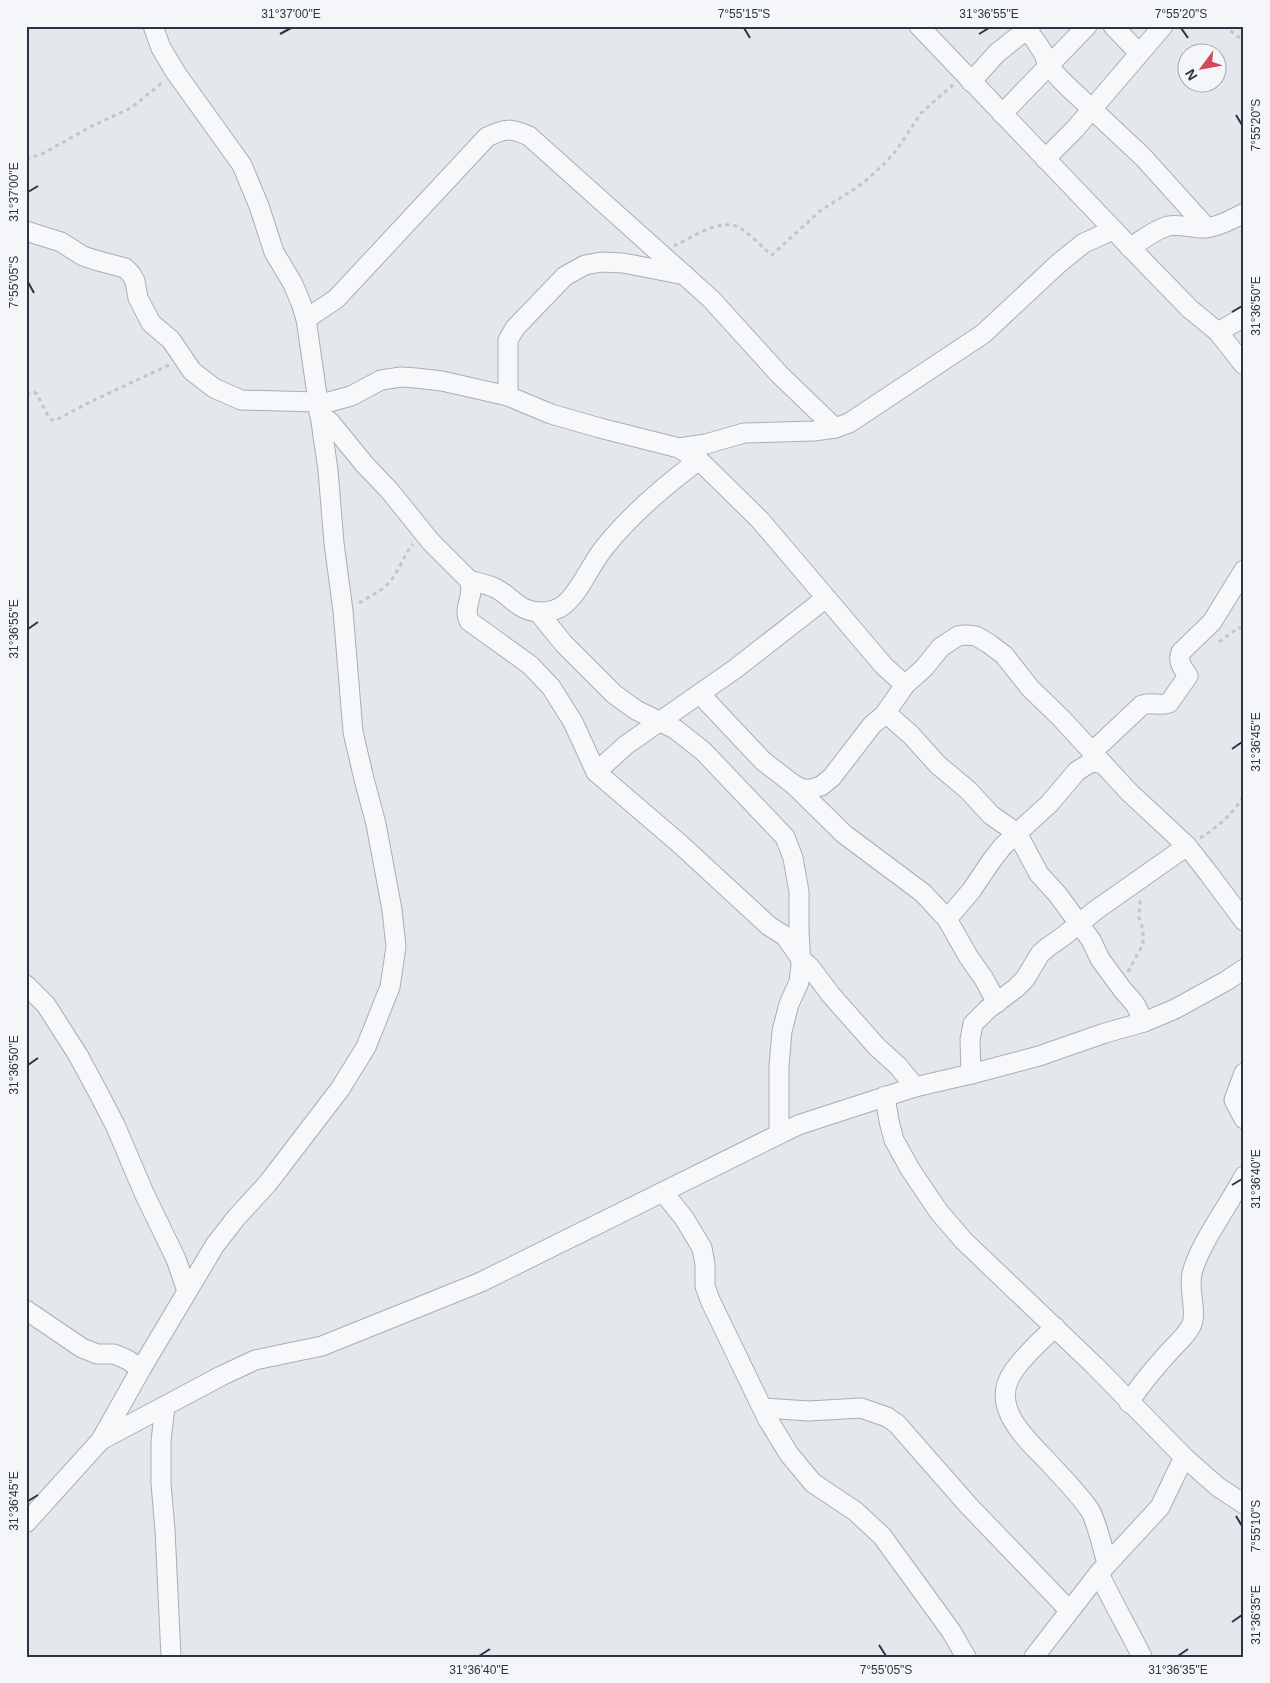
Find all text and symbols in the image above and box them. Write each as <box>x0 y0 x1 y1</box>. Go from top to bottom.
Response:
text: 31°37'00"E <box>261 7 321 21</box>
text: 7°55'15"S <box>718 7 770 21</box>
text: 31°36'55"E <box>959 7 1019 21</box>
text: 7°55'20"S <box>1155 7 1207 21</box>
north arrow <box>1178 42 1228 92</box>
text: N <box>1182 66 1200 83</box>
text: 7°55'20"S <box>1249 99 1263 151</box>
text: 31°37'00"E <box>7 162 21 222</box>
text: 7°55'05"S <box>7 256 21 308</box>
text: 31°36'50"E <box>1249 276 1263 336</box>
text: 31°36'55"E <box>7 599 21 659</box>
text: 31°36'45"E <box>1249 712 1263 772</box>
text: 31°36'50"E <box>7 1035 21 1095</box>
text: 31°36'40"E <box>1249 1149 1263 1209</box>
text: 31°36'45"E <box>7 1471 21 1531</box>
text: 7°55'10"S <box>1249 1500 1263 1552</box>
text: 31°36'35"E <box>1249 1585 1263 1645</box>
text: 31°36'40"E <box>449 1663 509 1677</box>
text: 7°55'05"S <box>860 1663 912 1677</box>
text: 31°36'35"E <box>1148 1663 1208 1677</box>

